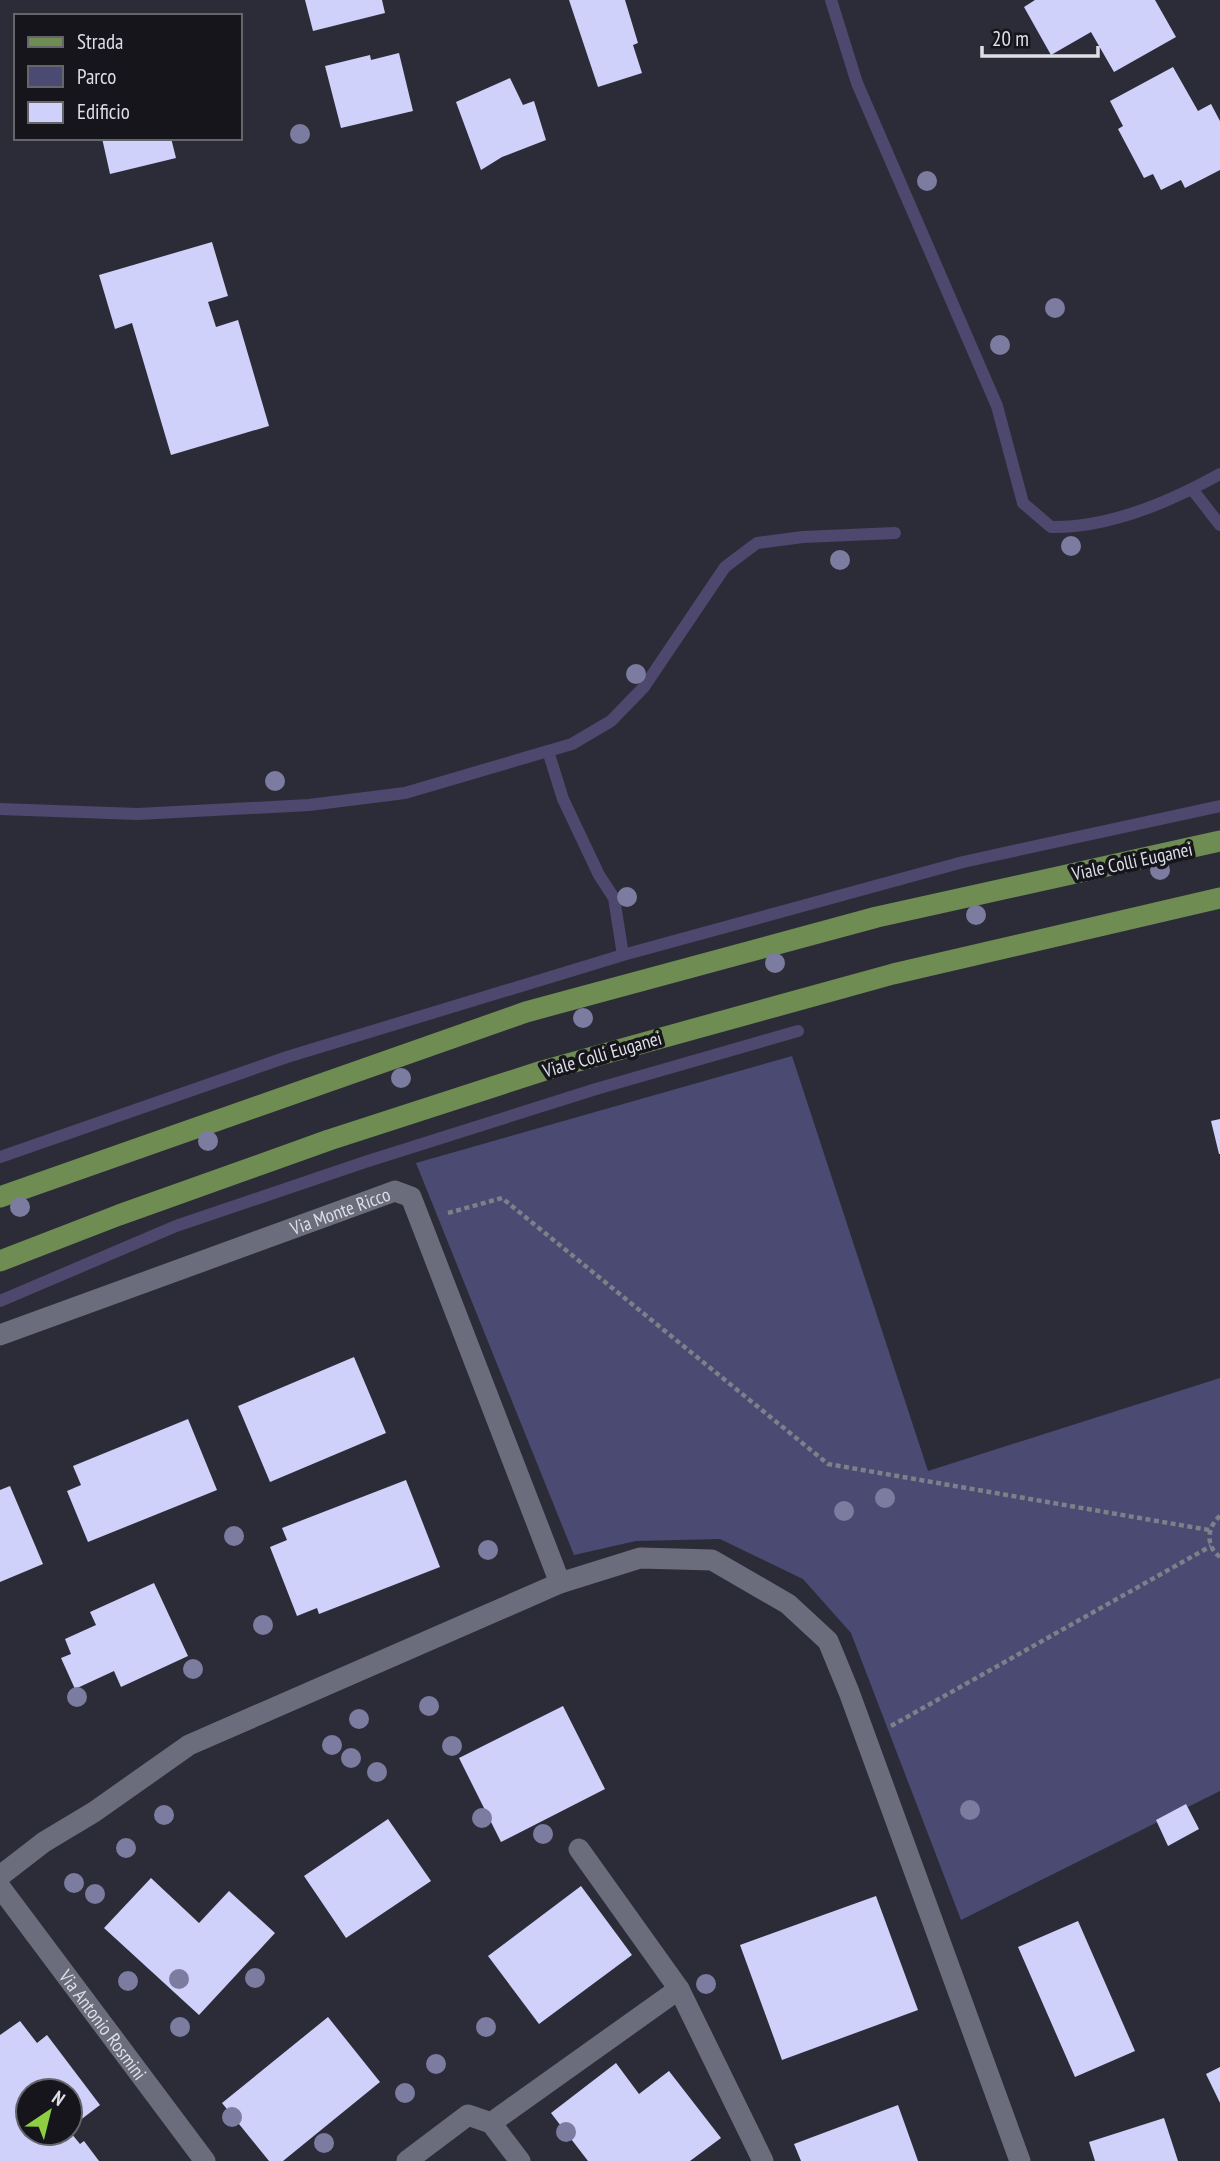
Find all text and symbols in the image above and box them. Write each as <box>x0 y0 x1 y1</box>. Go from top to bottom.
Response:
legend <box>14 14 242 140</box>
scale bar <box>982 14 1098 58</box>
text: 20 m <box>992 25 1029 52</box>
text: Strada <box>77 28 123 55</box>
text: Parco <box>77 63 116 90</box>
text: Edificio <box>77 98 130 125</box>
street label: Viale Colli Euganei <box>1069 837 1195 886</box>
street label: Viale Colli Euganei <box>539 1026 664 1083</box>
street label: Via Monte Ricco <box>286 1182 393 1241</box>
street label: Via Antonio Rosmini <box>53 1964 152 2085</box>
north arrow <box>14 2077 84 2147</box>
text: N <box>48 2085 70 2111</box>

